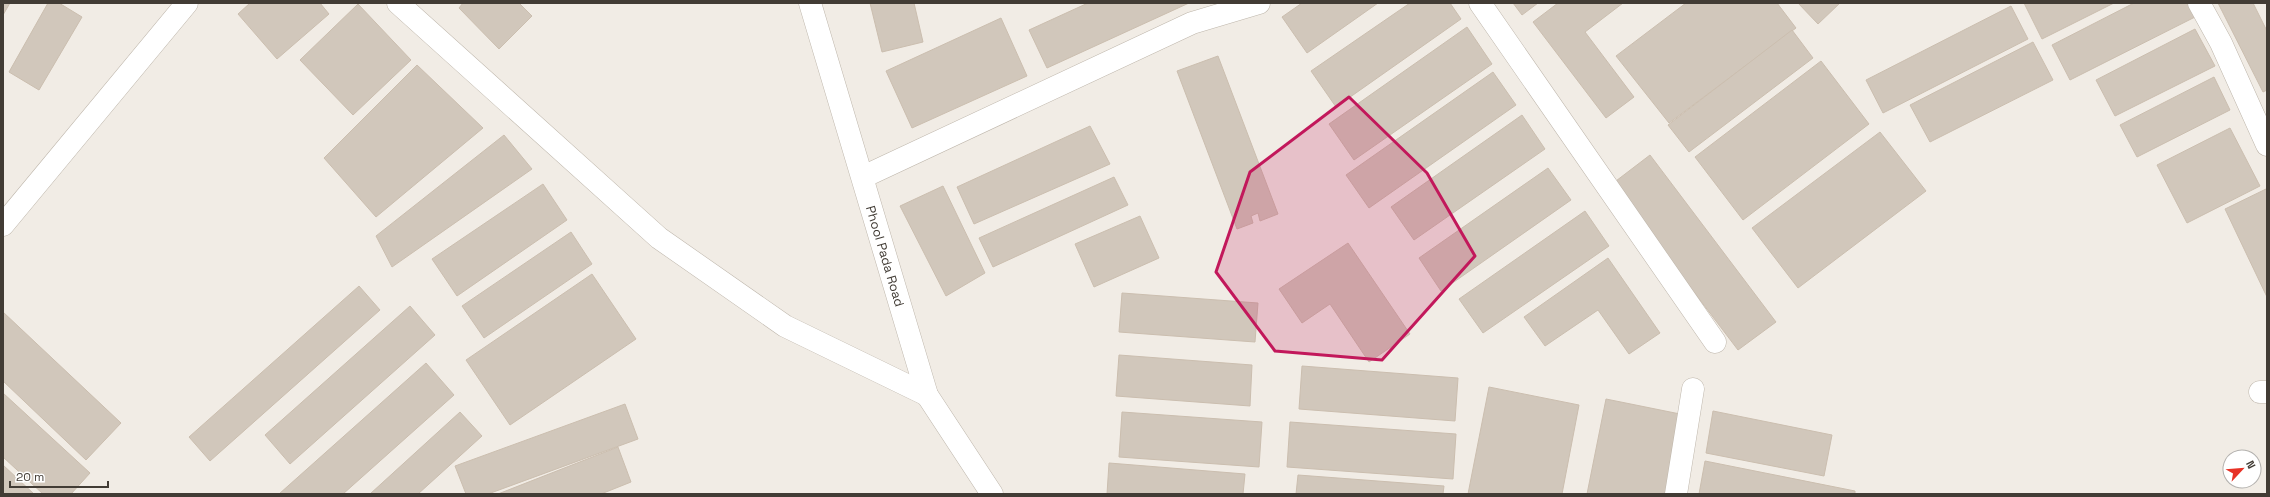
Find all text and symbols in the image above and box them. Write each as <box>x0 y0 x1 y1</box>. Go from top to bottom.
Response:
street label: Phool Pada Road <box>862 204 908 309</box>
north arrow <box>2222 449 2262 489</box>
text: N <box>2243 458 2259 471</box>
scale bar <box>10 463 108 489</box>
text: 20 m <box>16 469 44 485</box>

